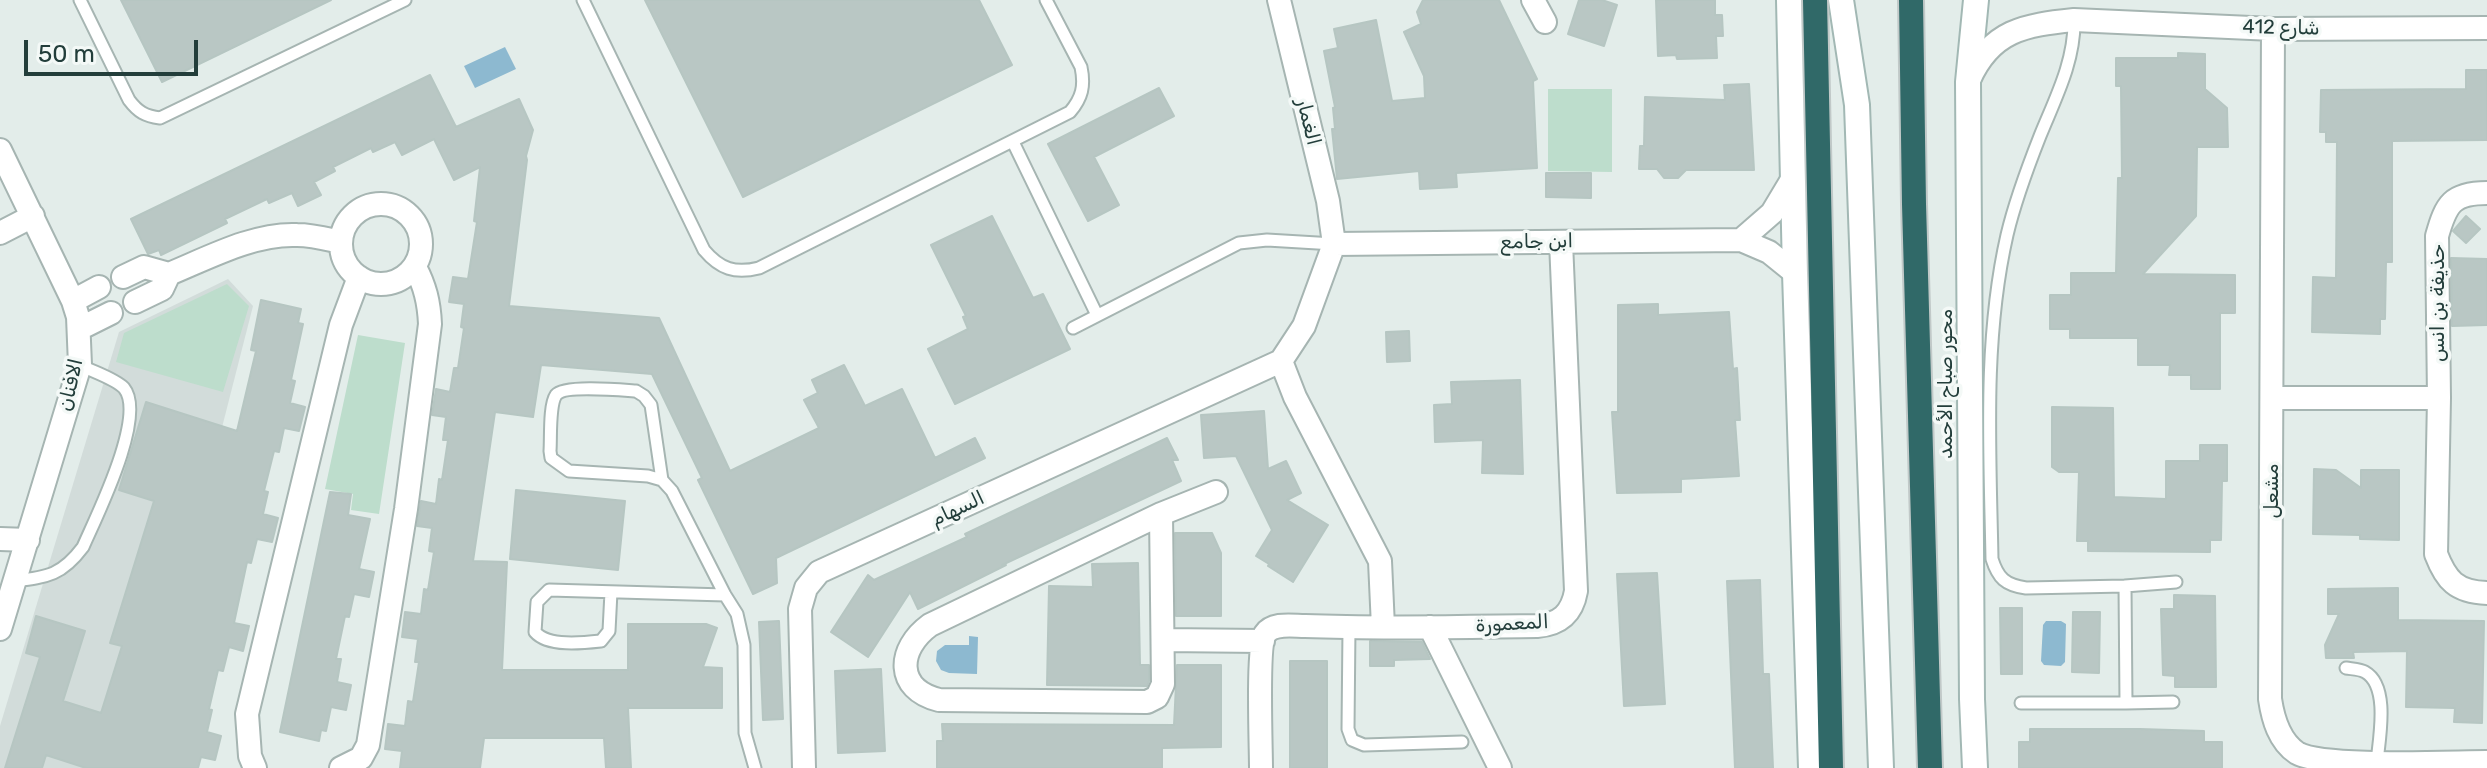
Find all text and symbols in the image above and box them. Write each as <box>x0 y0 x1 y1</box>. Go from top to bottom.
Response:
street label: شارع 412 <box>2242 15 2320 41</box>
scale bar <box>28 24 202 74</box>
text: 50 m <box>38 40 95 68</box>
street label: الغمار <box>1291 96 1325 148</box>
street label: ابن جامع <box>1501 229 1573 255</box>
street label: حذيفة بن انس <box>2426 244 2450 362</box>
street label: محور صباح الأحمد <box>1934 309 1958 459</box>
street label: الافنان <box>53 356 89 414</box>
street label: مشعل <box>2260 464 2284 518</box>
street label: السهام <box>928 486 988 532</box>
street label: المعمورة <box>1475 610 1549 638</box>

